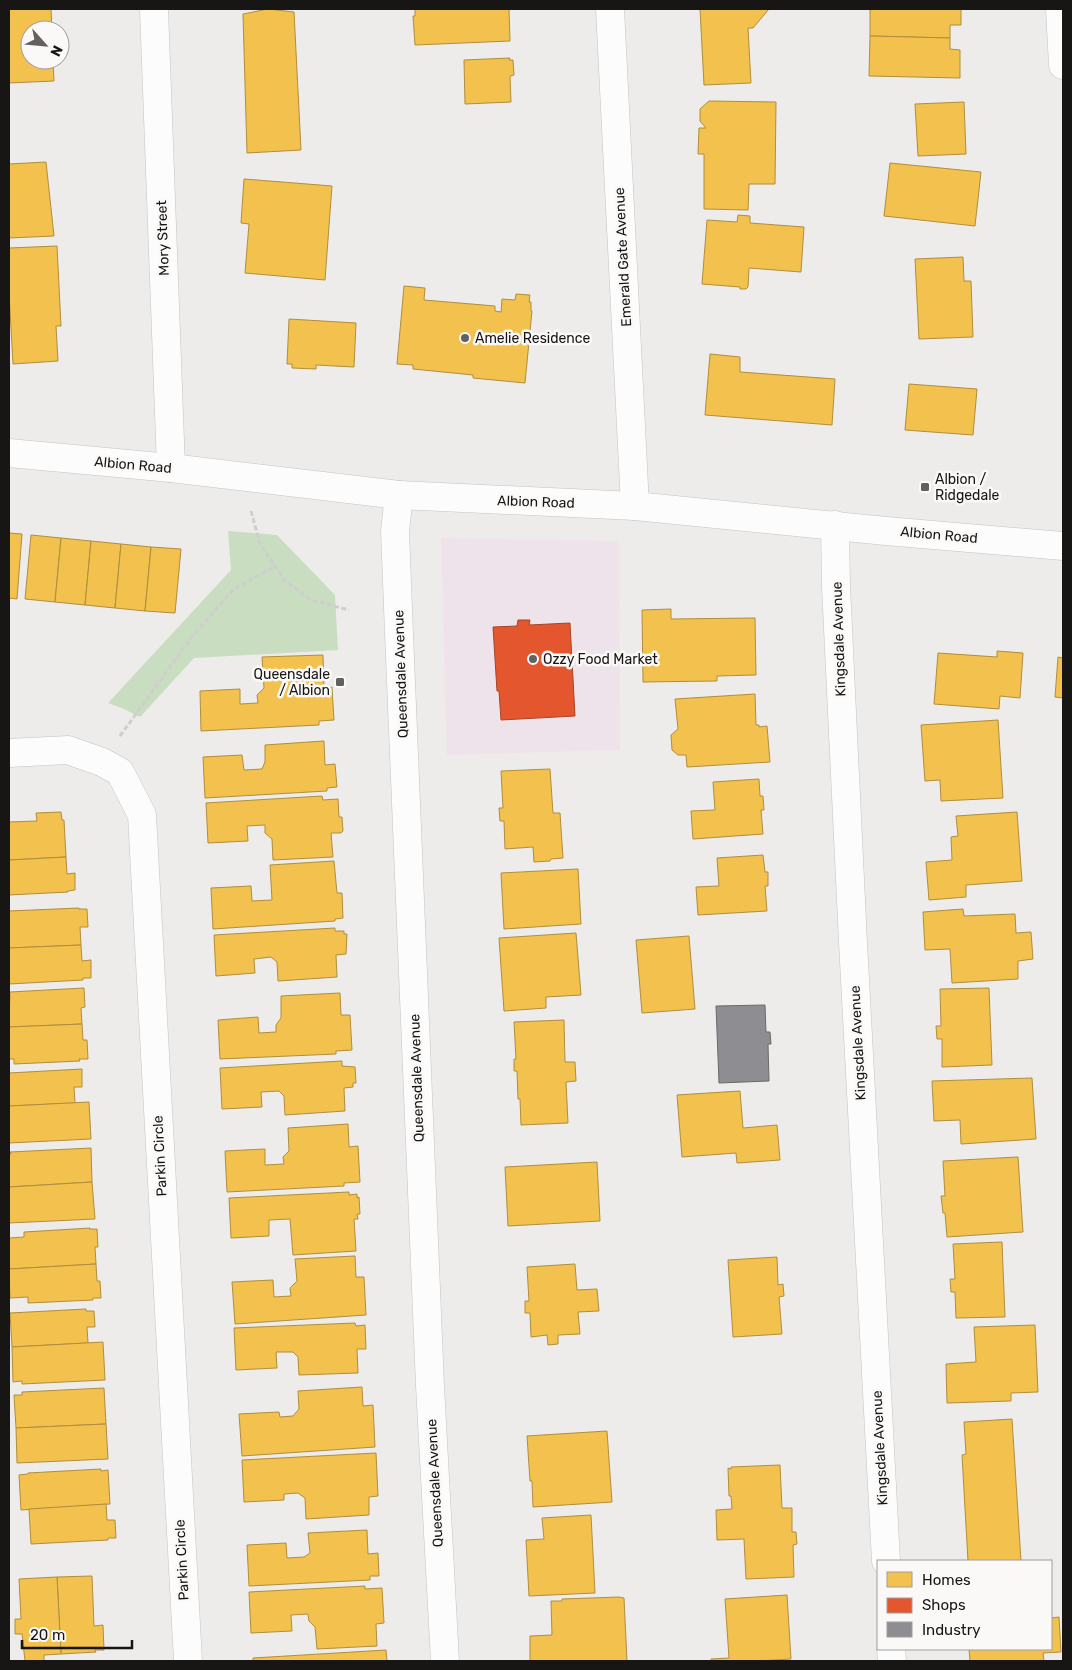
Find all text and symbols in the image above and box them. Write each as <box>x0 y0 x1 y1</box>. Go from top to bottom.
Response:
north arrow <box>20 20 70 70</box>
text: N <box>46 42 66 59</box>
street label: Emerald Gate Avenue <box>611 187 635 327</box>
street label: Mory Street <box>153 199 173 276</box>
place label: Amelie Residence <box>475 330 591 347</box>
marker: Amelie Residence <box>459 332 471 344</box>
street label: Albion Road <box>94 453 172 477</box>
place label: Albion / Ridgedale <box>935 471 1000 504</box>
marker: Albion / Ridgedale <box>919 481 931 493</box>
street label: Albion Road <box>497 492 575 512</box>
street label: Albion Road <box>900 523 978 547</box>
street label: Kingsdale Avenue <box>828 581 850 697</box>
street label: Queensdale Avenue <box>390 609 412 739</box>
place label: Ozzy Food Market <box>543 651 658 668</box>
marker: Ozzy Food Market <box>527 653 539 665</box>
place label: Queensdale / Albion <box>253 666 330 699</box>
marker: Queensdale / Albion <box>334 676 346 688</box>
street label: Kingsdale Avenue <box>846 985 870 1101</box>
street label: Queensdale Avenue <box>406 1013 428 1143</box>
street label: Parkin Circle <box>149 1115 171 1197</box>
street label: Kingsdale Avenue <box>868 1390 892 1506</box>
street label: Queensdale Avenue <box>423 1418 447 1548</box>
street label: Parkin Circle <box>171 1519 193 1601</box>
legend <box>877 1560 1052 1650</box>
text: Homes <box>922 1571 971 1589</box>
text: Shops <box>922 1596 966 1614</box>
scale bar <box>22 1618 132 1650</box>
text: Industry <box>922 1621 981 1639</box>
text: 20 m <box>30 1626 65 1644</box>

